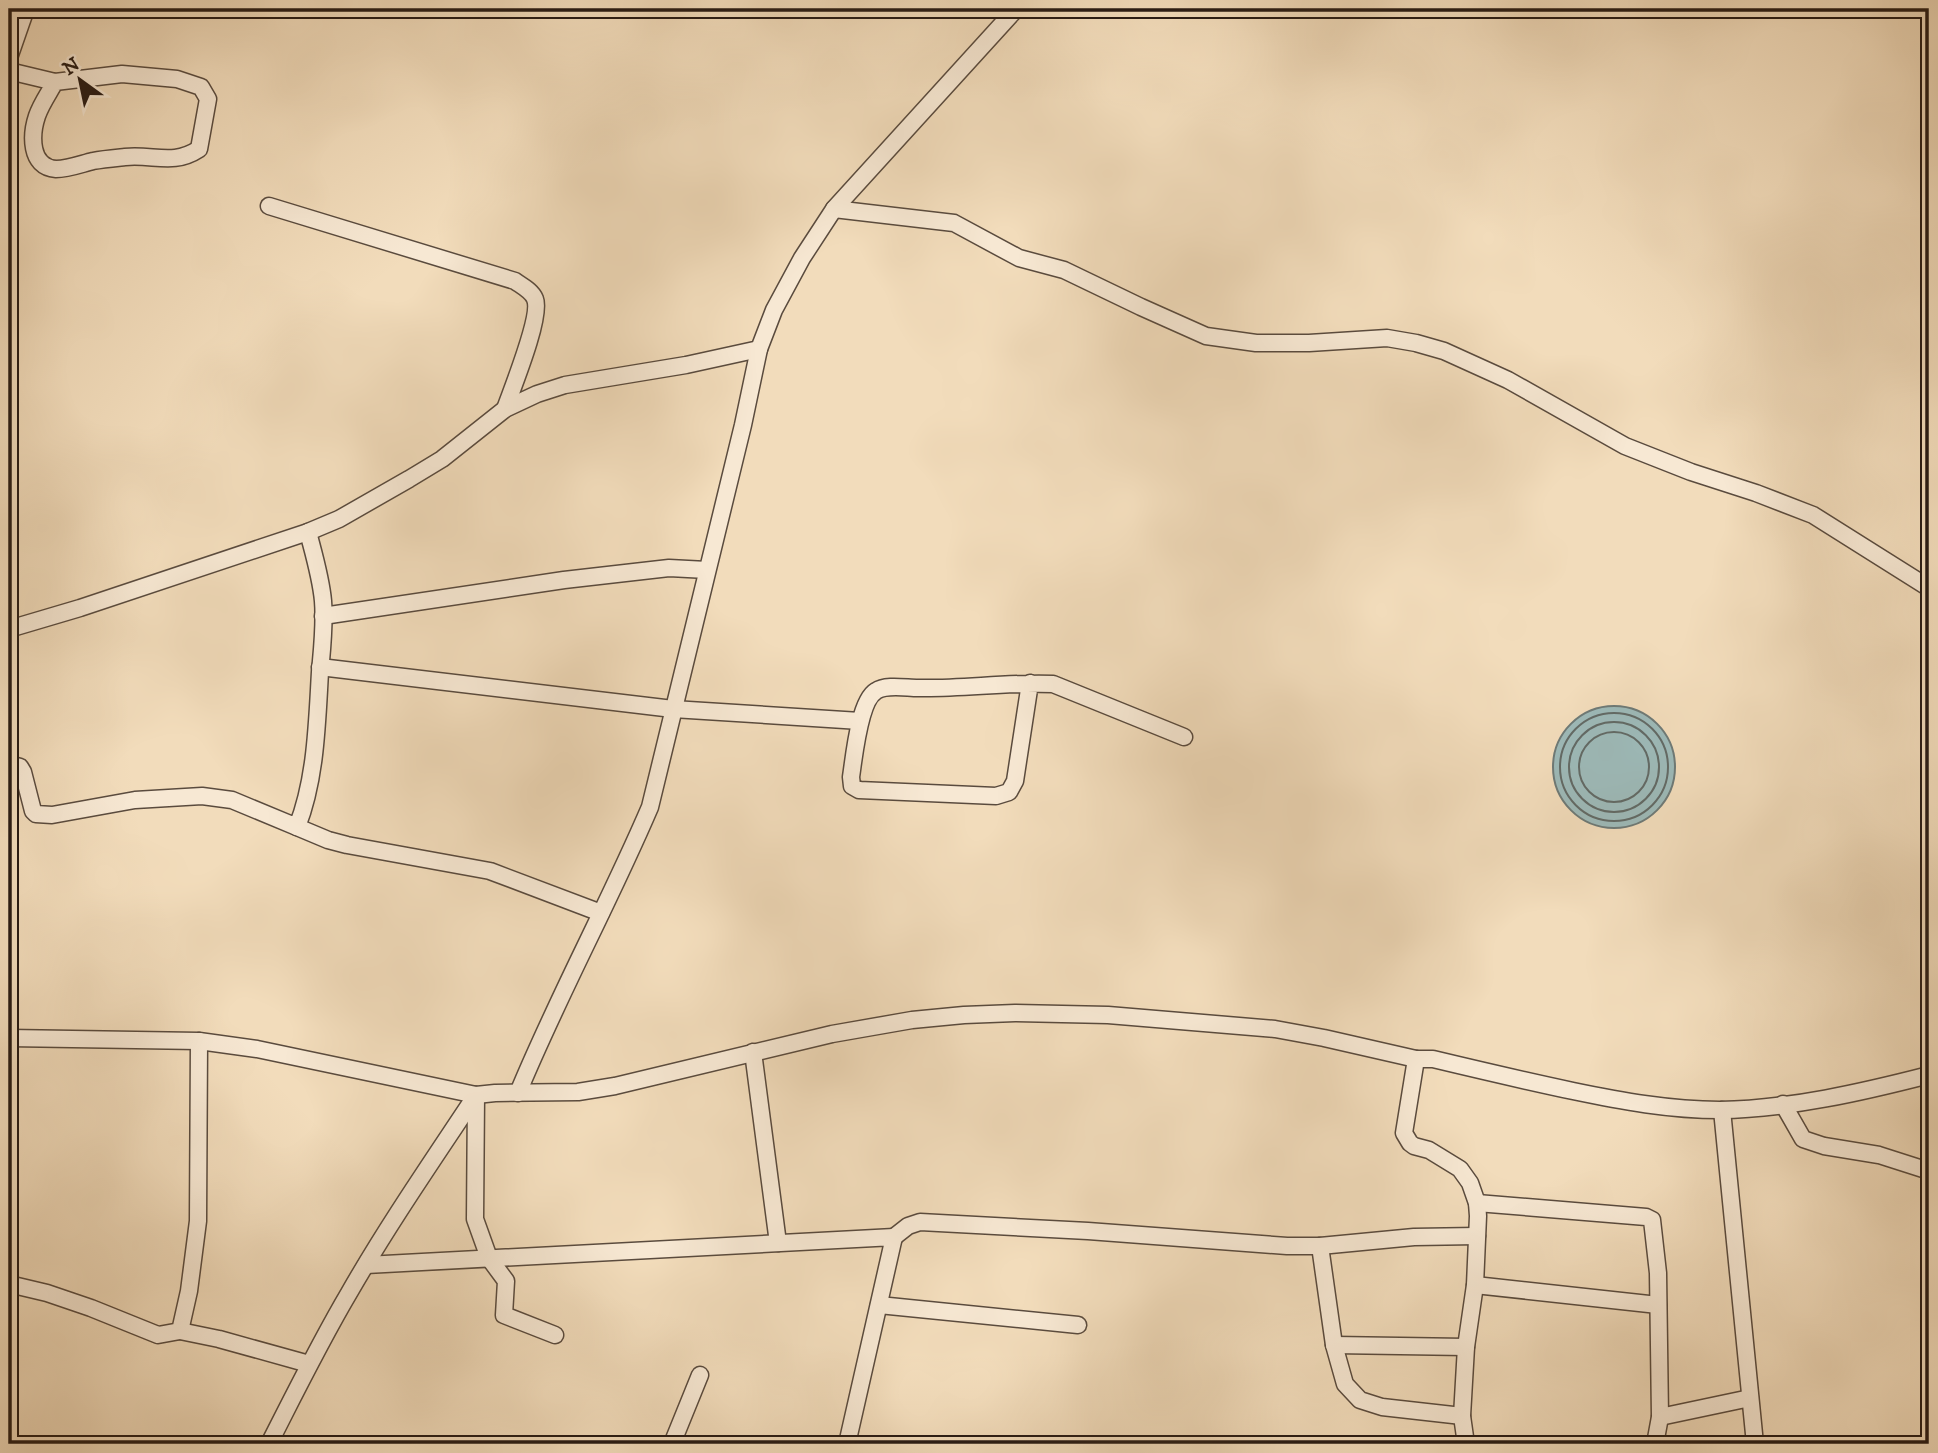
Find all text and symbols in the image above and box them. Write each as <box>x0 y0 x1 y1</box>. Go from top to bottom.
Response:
north arrow <box>46 46 116 116</box>
text: N <box>59 53 85 81</box>

